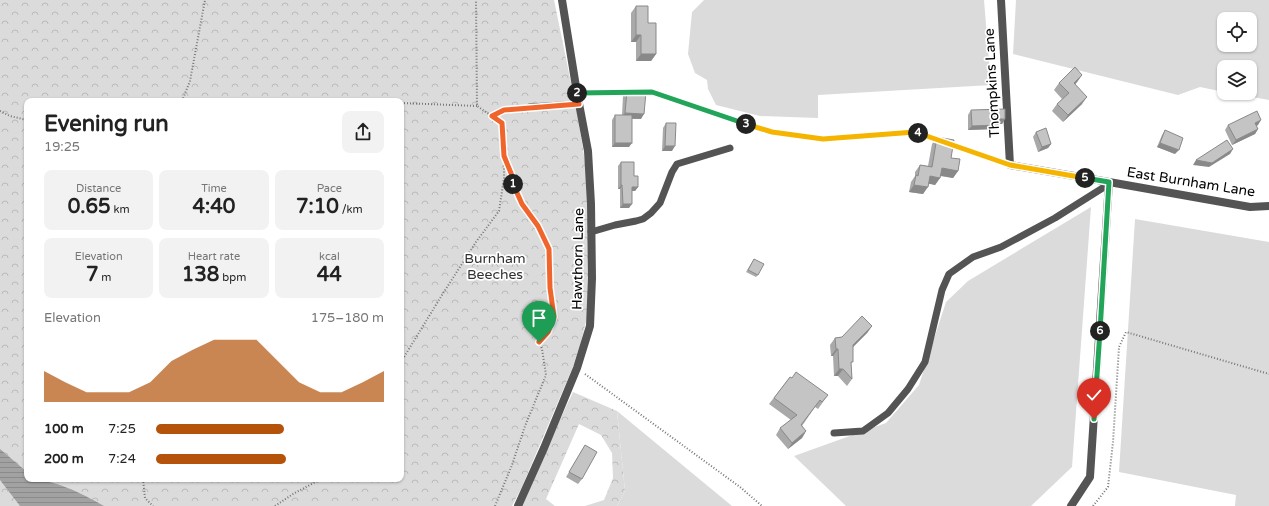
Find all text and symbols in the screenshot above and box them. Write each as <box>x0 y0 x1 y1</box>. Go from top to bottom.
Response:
map controls <box>1217 12 1257 100</box>
button: locate <box>1217 12 1257 52</box>
street label: Thompkins Lane <box>981 28 1003 138</box>
button: layers <box>1217 60 1257 100</box>
pin: 2 <box>567 83 587 103</box>
text: 2 <box>574 86 580 99</box>
text: Evening run <box>44 111 169 137</box>
button: share <box>342 111 384 153</box>
pin: 3 <box>736 114 756 134</box>
text: 3 <box>743 117 749 130</box>
pin: 4 <box>908 123 928 143</box>
text: 4 <box>915 126 921 139</box>
text: 19:25 <box>44 139 80 155</box>
street label: East Burnham Lane <box>1126 163 1256 201</box>
pin: 5 <box>1075 168 1095 188</box>
text: 5 <box>1082 171 1088 184</box>
pin: 1 <box>503 174 523 194</box>
text: 1 <box>510 177 516 190</box>
text: Distance <box>76 182 121 195</box>
text: Time <box>201 182 227 195</box>
text: Pace <box>317 182 342 195</box>
text: 0.65 <box>68 195 111 219</box>
text: 4:40 <box>193 195 235 219</box>
text: 7:10 <box>296 195 339 219</box>
text: km <box>111 203 130 216</box>
text: /km <box>339 203 363 216</box>
street label: Hawthorn Lane <box>569 208 587 310</box>
text: Elevation <box>75 250 123 263</box>
text: Heart rate <box>188 250 240 263</box>
text: kcal <box>319 250 340 263</box>
park label: Burnham Beeches <box>464 250 526 283</box>
text: 7 <box>86 263 98 287</box>
text: 138 <box>182 263 219 287</box>
text: 44 <box>317 263 342 287</box>
text: m <box>98 271 111 284</box>
text: bpm <box>219 271 246 284</box>
pin <box>522 301 556 342</box>
icon: arrive <box>528 307 550 329</box>
text: Elevation <box>44 310 101 326</box>
text: 175–180 m <box>311 310 384 326</box>
pin: 6 <box>1090 321 1110 341</box>
text: 6 <box>1097 324 1103 337</box>
pin <box>1077 378 1111 419</box>
icon: check <box>1083 384 1105 406</box>
text: 100 m <box>44 421 84 437</box>
text: 7:25 <box>108 421 136 437</box>
text: 200 m <box>44 451 84 467</box>
text: 7:24 <box>108 451 136 467</box>

